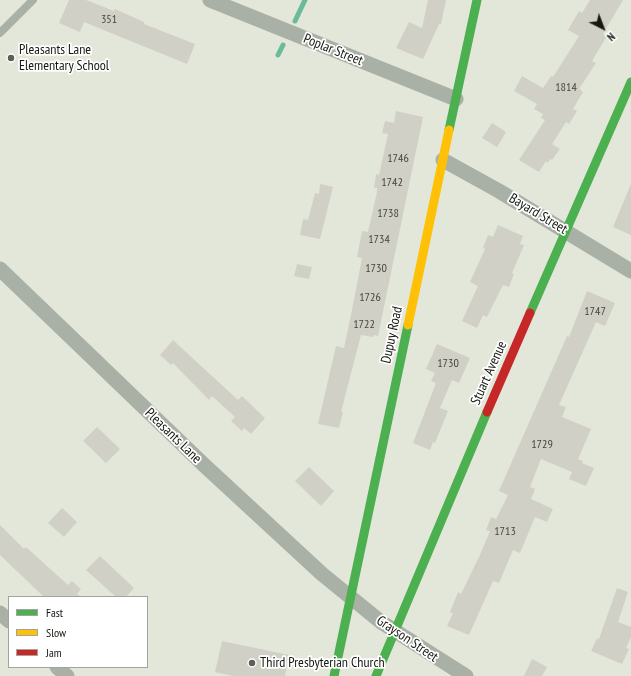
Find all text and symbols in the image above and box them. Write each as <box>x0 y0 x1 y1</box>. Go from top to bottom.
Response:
north arrow <box>583 8 623 48</box>
house number: 351 <box>101 13 117 27</box>
street label: Poplar Street <box>301 30 365 70</box>
text: N <box>604 30 618 44</box>
place label: Pleasants Lane Elementary School <box>19 42 109 74</box>
marker: Pleasants Lane Elementary School <box>6 53 16 63</box>
house number: 1814 <box>555 81 577 95</box>
house number: 1746 <box>387 152 409 166</box>
house number: 1742 <box>381 176 403 190</box>
street label: Bayard Street <box>506 190 570 238</box>
house number: 1738 <box>377 207 399 221</box>
house number: 1734 <box>368 233 390 247</box>
house number: 1730 <box>365 262 387 276</box>
house number: 1726 <box>359 291 381 305</box>
street label: Dupuy Road <box>378 305 406 365</box>
house number: 1747 <box>584 305 606 319</box>
house number: 1722 <box>353 318 375 332</box>
street label: Stuart Avenue <box>468 339 510 407</box>
house number: 1730 <box>437 357 459 371</box>
street label: Pleasants Lane <box>141 405 205 467</box>
house number: 1729 <box>531 438 553 452</box>
house number: 1713 <box>494 525 516 539</box>
legend <box>8 596 148 668</box>
text: Fast <box>46 605 63 620</box>
street label: Grayson Street <box>373 612 441 666</box>
text: Slow <box>46 625 66 640</box>
text: Jam <box>46 645 62 660</box>
place label: Third Presbyterian Church <box>260 655 385 671</box>
marker: Third Presbyterian Church <box>247 658 257 668</box>

